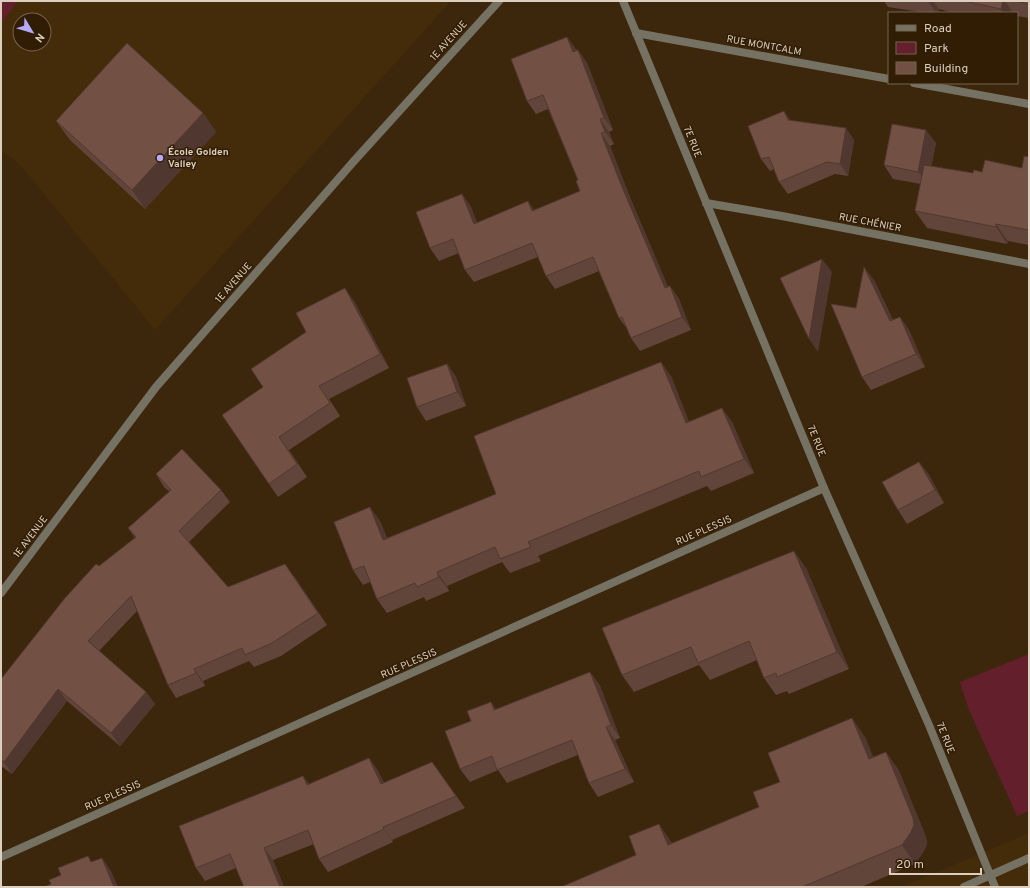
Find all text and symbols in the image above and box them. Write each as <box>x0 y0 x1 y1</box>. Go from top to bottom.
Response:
north arrow <box>12 12 52 52</box>
legend <box>888 12 1018 84</box>
street label: 1E AVENUE <box>428 18 470 64</box>
text: Road <box>924 21 952 37</box>
text: N <box>31 30 47 45</box>
street label: RUE MONTCALM <box>725 33 803 59</box>
text: Park <box>924 41 949 57</box>
text: Building <box>924 61 968 77</box>
street label: 7E RUE <box>680 124 704 160</box>
place label: École Golden Valley <box>168 146 229 171</box>
marker: École Golden Valley <box>155 153 165 163</box>
street label: RUE CHÉNIER <box>838 211 902 235</box>
street label: 1E AVENUE <box>213 260 255 306</box>
street label: 7E RUE <box>804 423 828 459</box>
street label: 1E AVENUE <box>11 513 51 561</box>
street label: RUE PLESSIS <box>674 513 734 549</box>
street label: RUE PLESSIS <box>379 646 439 682</box>
street label: 7E RUE <box>933 720 957 756</box>
street label: RUE PLESSIS <box>83 778 143 814</box>
scale bar <box>890 850 981 876</box>
text: 20 m <box>896 857 924 873</box>

